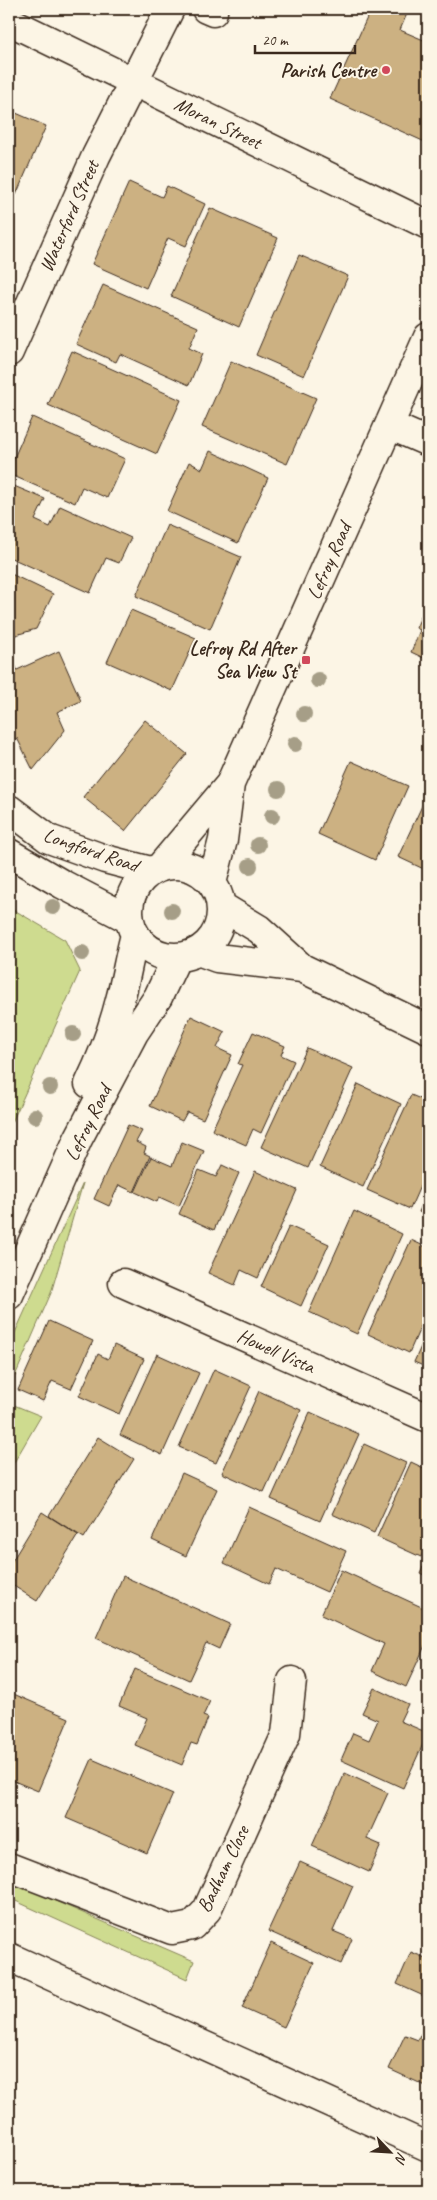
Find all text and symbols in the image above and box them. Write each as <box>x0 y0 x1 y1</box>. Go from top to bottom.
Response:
scale bar <box>255 22 354 54</box>
text: 20 m <box>262 31 289 50</box>
place label: Parish Centre <box>280 58 378 83</box>
marker: Parish Centre <box>380 64 392 76</box>
street label: Moran Street <box>170 91 268 156</box>
street label: Waterford Street <box>33 154 106 276</box>
street label: Lefroy Road <box>301 516 358 603</box>
place label: Lefroy Rd After Sea View St <box>189 636 299 684</box>
marker: Lefroy Rd After Sea View St <box>300 654 312 666</box>
street label: Longford Road <box>40 822 145 879</box>
street label: Lefroy Road <box>59 1078 118 1165</box>
street label: Howell Vista <box>233 1323 320 1380</box>
street label: Badham Close <box>191 1820 255 1916</box>
north arrow <box>364 2128 414 2178</box>
text: N <box>391 2150 411 2167</box>

